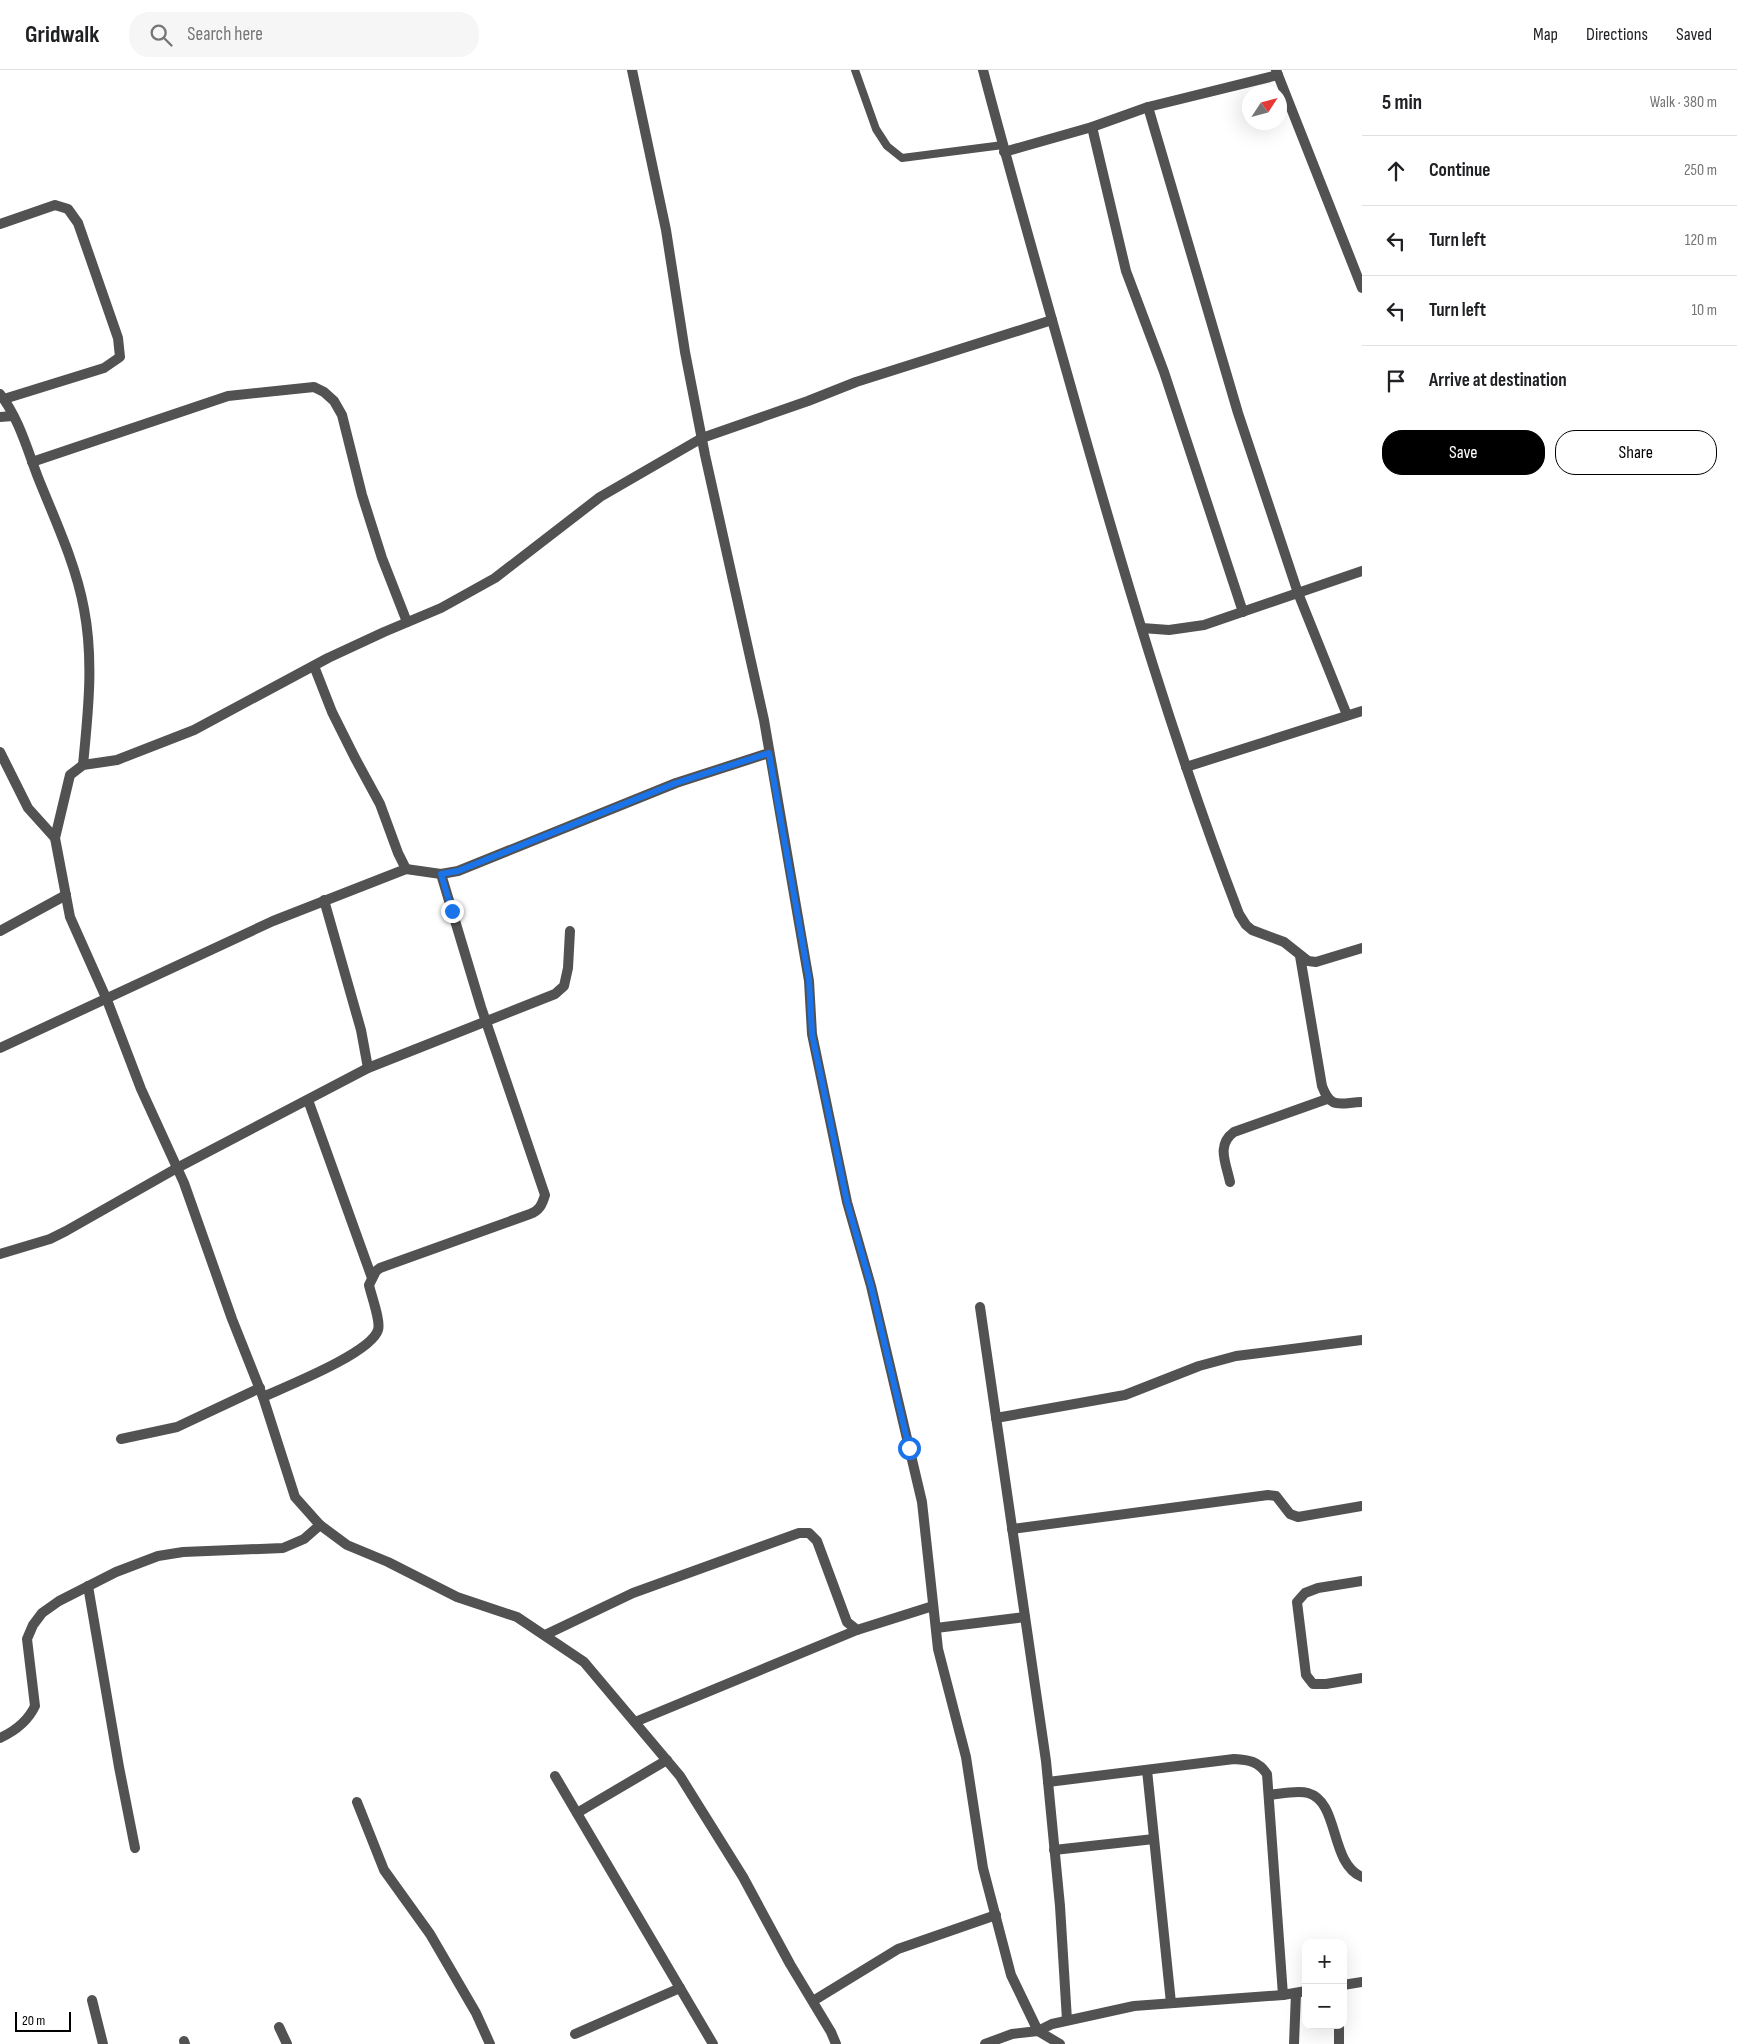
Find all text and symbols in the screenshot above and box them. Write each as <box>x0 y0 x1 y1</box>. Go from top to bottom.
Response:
search box <box>129 12 479 57</box>
text: Gridwalk <box>25 20 99 49</box>
icon: search <box>147 21 175 49</box>
text: Search here <box>187 23 263 46</box>
text: Map <box>1533 24 1558 45</box>
text: Directions <box>1586 24 1648 45</box>
text: Saved <box>1676 24 1712 45</box>
north arrow <box>1242 85 1287 130</box>
text: 5 min <box>1382 90 1422 115</box>
text: Walk · 380 m <box>1650 93 1717 112</box>
icon: ahead <box>1382 157 1410 185</box>
text: Continue <box>1429 159 1490 182</box>
text: 250 m <box>1684 161 1717 180</box>
icon: left <box>1382 227 1410 255</box>
text: Turn left <box>1429 229 1486 252</box>
text: 120 m <box>1685 231 1717 250</box>
icon: left <box>1382 297 1410 325</box>
text: Turn left <box>1429 299 1486 322</box>
text: 10 m <box>1691 301 1717 320</box>
icon: arrive <box>1382 367 1410 395</box>
text: Arrive at destination <box>1429 369 1567 392</box>
button: Save <box>1382 430 1545 475</box>
button: Share <box>1555 430 1717 475</box>
route end <box>441 900 464 923</box>
route start <box>898 1437 921 1460</box>
map controls <box>1302 1939 1347 2029</box>
button: + <box>1302 1939 1347 1984</box>
button: − <box>1302 1984 1347 2029</box>
scale bar <box>15 2009 71 2032</box>
text: 20 m <box>22 2012 45 2029</box>

